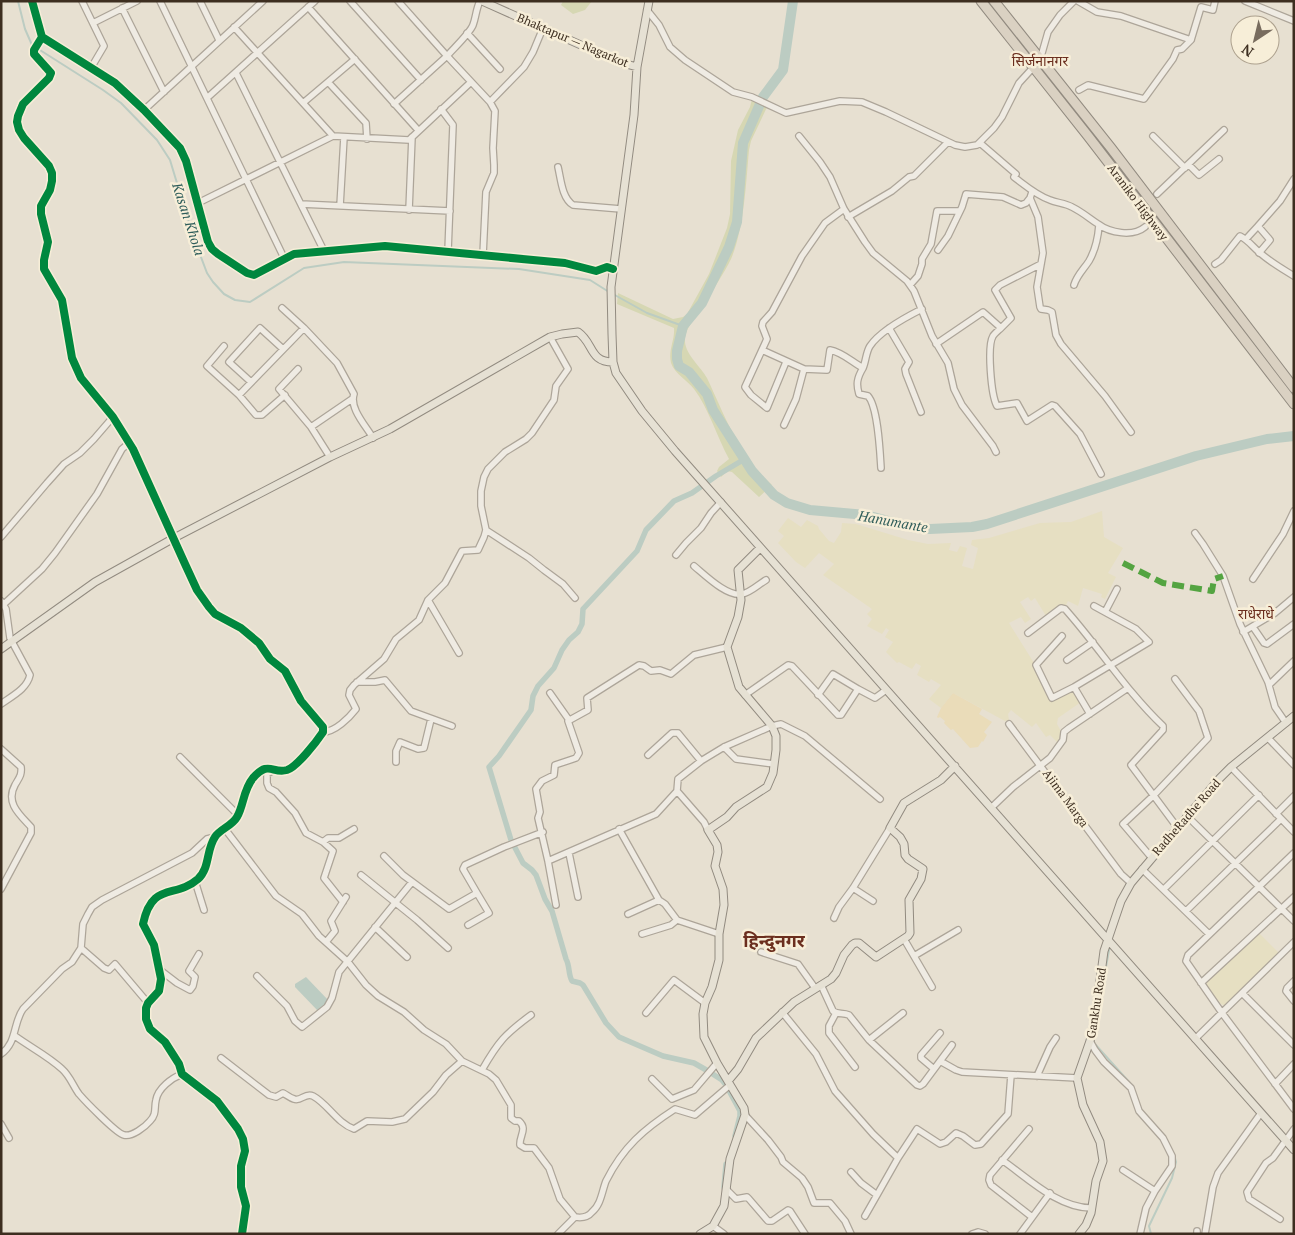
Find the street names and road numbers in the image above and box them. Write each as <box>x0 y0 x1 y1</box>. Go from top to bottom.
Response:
street label: Bhaktapur — Nagarkot <box>515 10 632 71</box>
street label: Araniko Highway <box>1104 161 1172 244</box>
street label: Ajima Marga <box>1040 766 1092 830</box>
street label: RadheRadhe Road <box>1149 775 1224 858</box>
street label: Gankhu Road <box>1083 966 1109 1039</box>

